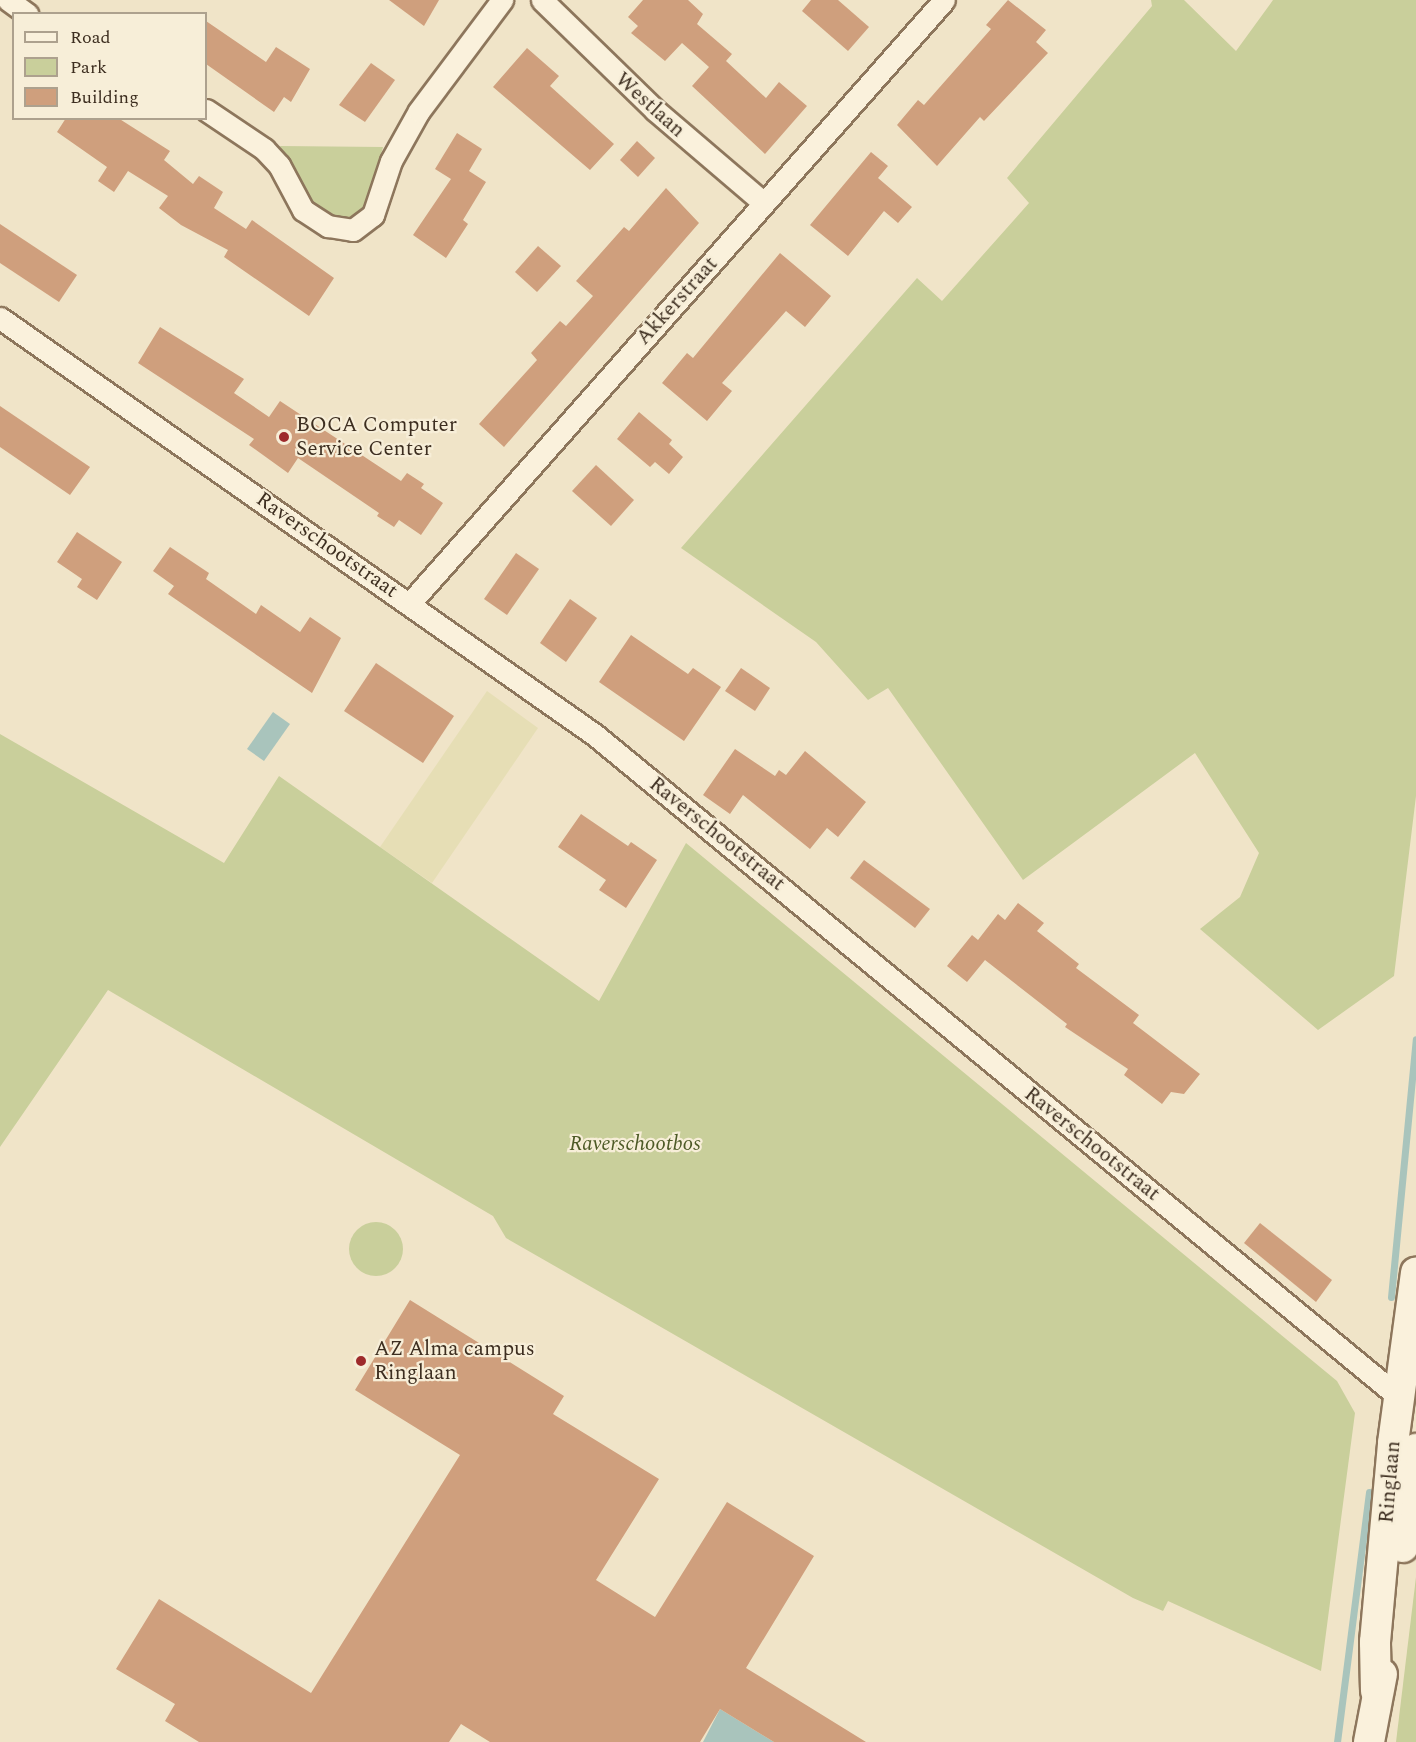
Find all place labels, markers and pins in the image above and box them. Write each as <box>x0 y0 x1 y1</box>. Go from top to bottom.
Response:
place label: BOCA Computer Service Center <box>296 412 457 462</box>
marker: BOCA Computer Service Center <box>277 430 291 444</box>
place label: AZ Alma campus Ringlaan <box>374 1336 535 1386</box>
marker: AZ Alma campus Ringlaan <box>352 1352 370 1370</box>

